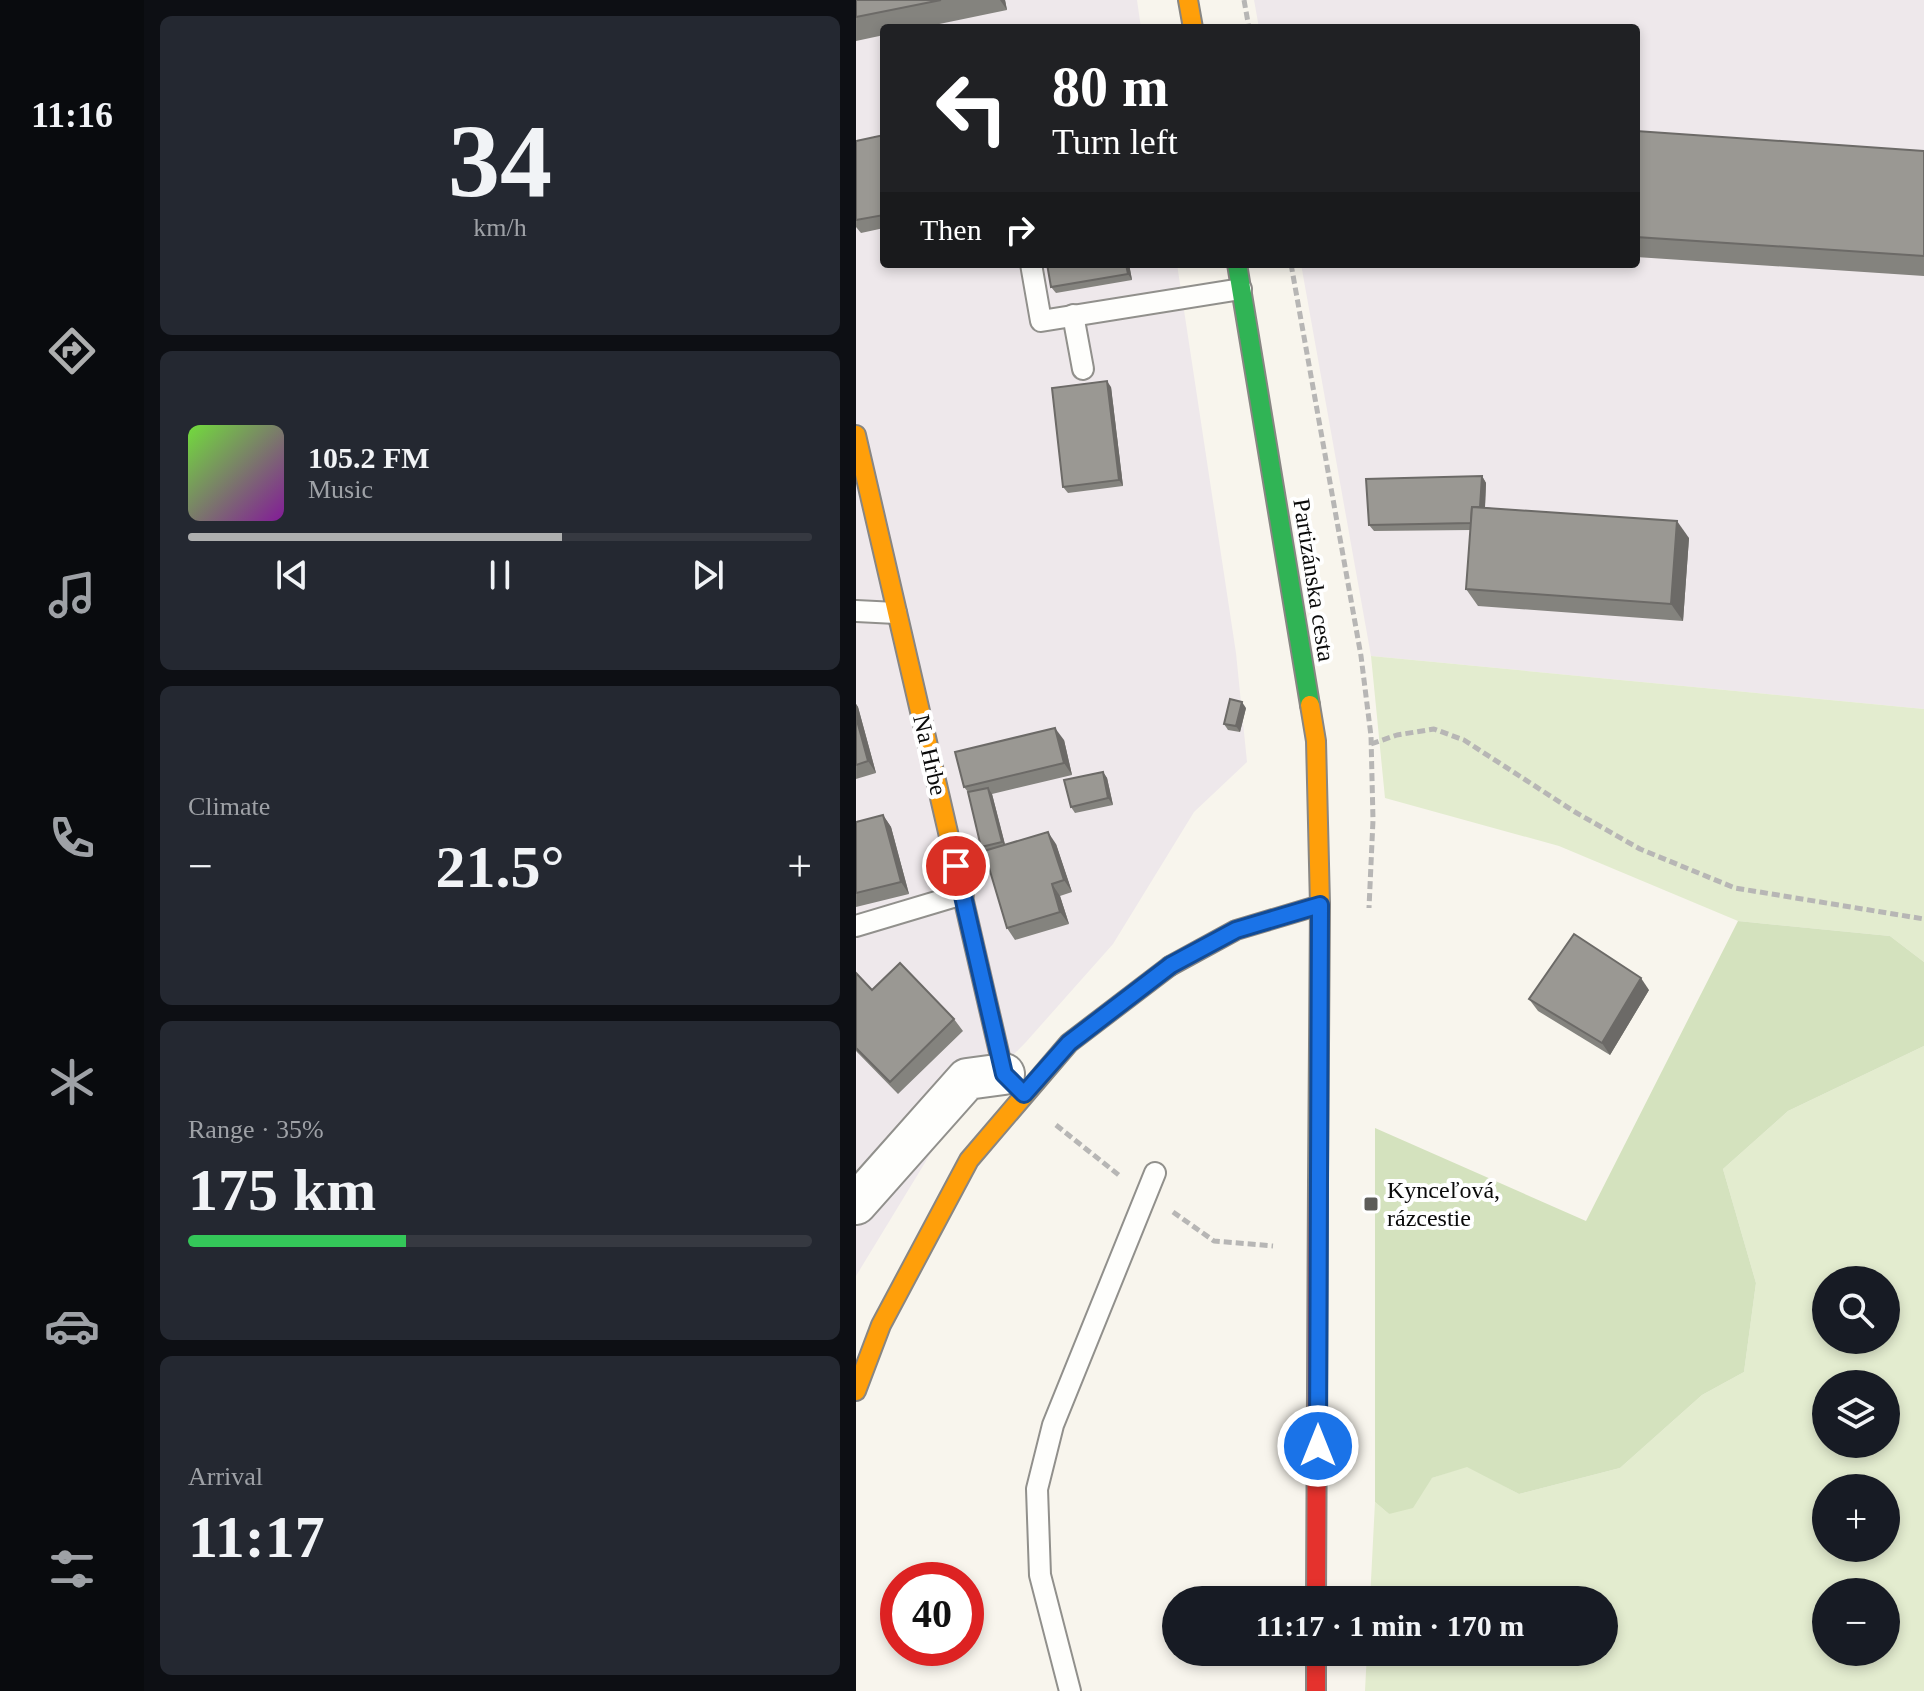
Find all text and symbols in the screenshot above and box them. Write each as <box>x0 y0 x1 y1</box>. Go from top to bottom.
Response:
icon: left <box>920 56 1024 160</box>
text: 80 m <box>1052 56 1169 118</box>
text: 11:16 <box>31 95 113 135</box>
text: 34 <box>448 103 552 218</box>
text: Turn left <box>1052 122 1178 162</box>
icon: right <box>998 208 1042 252</box>
text: km/h <box>473 213 527 242</box>
text: Then <box>920 213 982 246</box>
icon: directions <box>44 323 100 379</box>
text: 105.2 FM <box>308 441 430 474</box>
text: Music <box>308 475 373 504</box>
street label: Partizánska cesta <box>1288 497 1340 664</box>
icon: previous <box>270 553 314 597</box>
icon: pause <box>478 553 522 597</box>
icon: next <box>686 553 730 597</box>
icon: music <box>44 567 100 623</box>
street label: Na Hrbe <box>908 712 952 798</box>
text: Climate <box>188 792 270 821</box>
icon: phone <box>44 810 100 866</box>
pin <box>922 832 990 900</box>
text: 21.5° <box>436 834 565 900</box>
text: − <box>188 842 213 891</box>
text: + <box>787 842 812 891</box>
icon: arrive <box>934 844 978 888</box>
icon: climate <box>44 1054 100 1110</box>
text: Range · 35% <box>188 1115 324 1144</box>
text: 175 km <box>188 1157 376 1223</box>
place label: Kynceľová, rázcestie <box>1387 1177 1500 1231</box>
marker: Kynceľová, rázcestie <box>1362 1195 1380 1213</box>
map controls <box>1812 1266 1900 1666</box>
button: search <box>1812 1266 1900 1354</box>
icon: car <box>44 1298 100 1354</box>
button: layers <box>1812 1370 1900 1458</box>
position arrow <box>1276 1404 1360 1488</box>
text: Arrival <box>188 1462 263 1491</box>
button: + <box>1812 1474 1900 1562</box>
text: 11:17 <box>188 1504 325 1570</box>
icon: filters <box>44 1541 100 1597</box>
speed limit sign: 40 <box>880 1562 984 1666</box>
button: − <box>1812 1578 1900 1666</box>
text: 11:17 · 1 min · 170 m <box>1256 1609 1524 1642</box>

